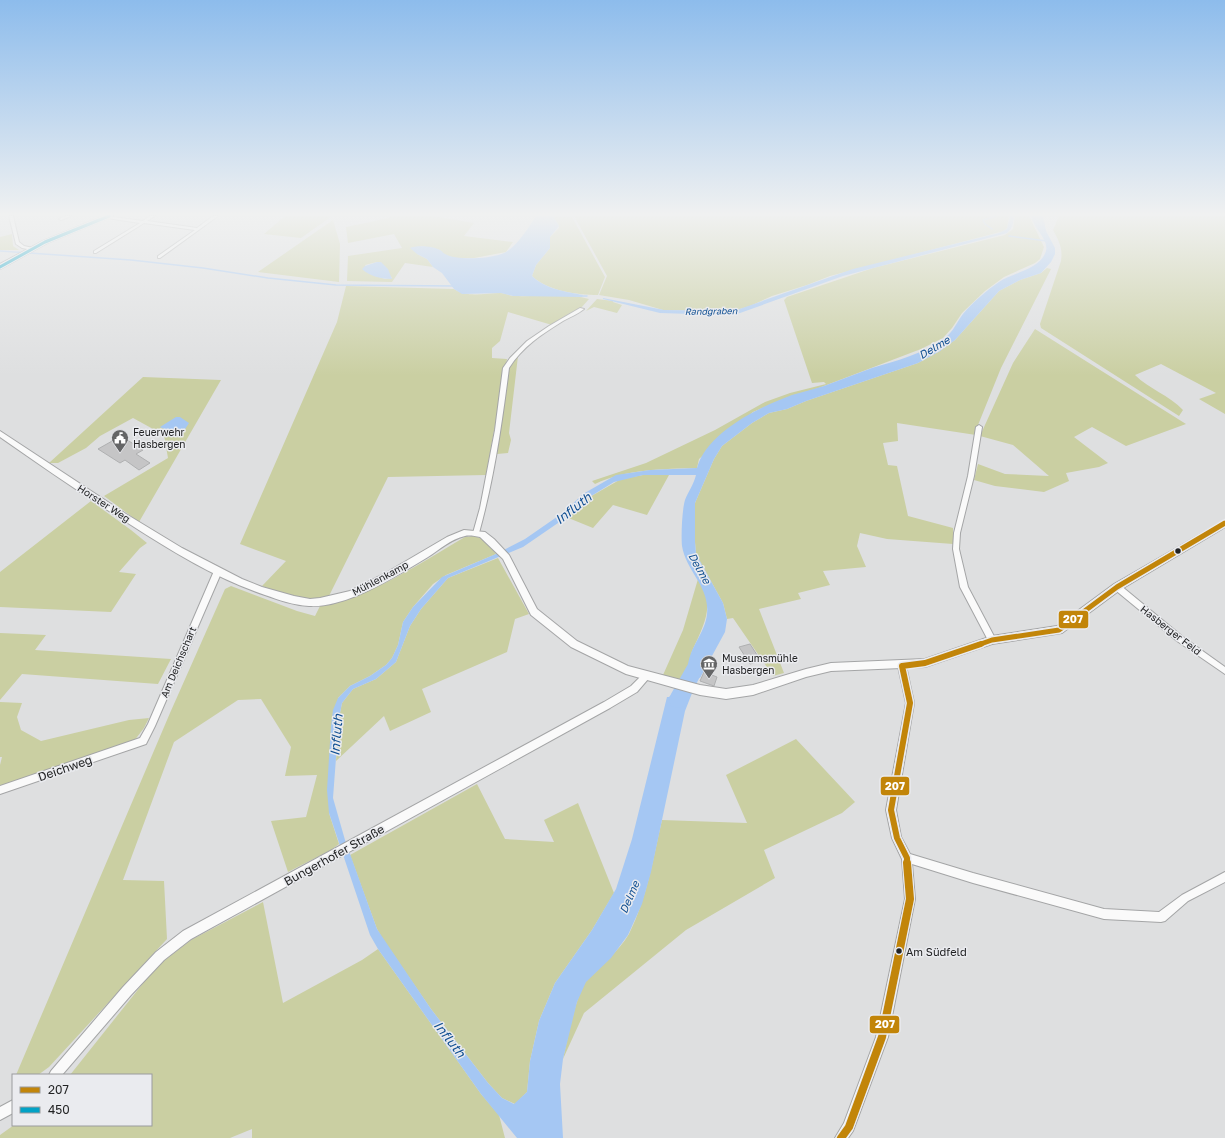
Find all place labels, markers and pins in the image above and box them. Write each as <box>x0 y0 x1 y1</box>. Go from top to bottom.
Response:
place label: Feuerwehr Hasbergen <box>133 426 185 450</box>
public building icon: Feuerwehr Hasbergen <box>110 428 130 453</box>
unlabelled marker <box>1173 546 1183 556</box>
place label: Museumsmühle Hasbergen <box>722 652 798 676</box>
museum icon: Museumsmühle Hasbergen <box>699 654 719 679</box>
place label: Am Südfeld <box>906 945 967 958</box>
marker: Am Südfeld <box>894 946 904 956</box>

